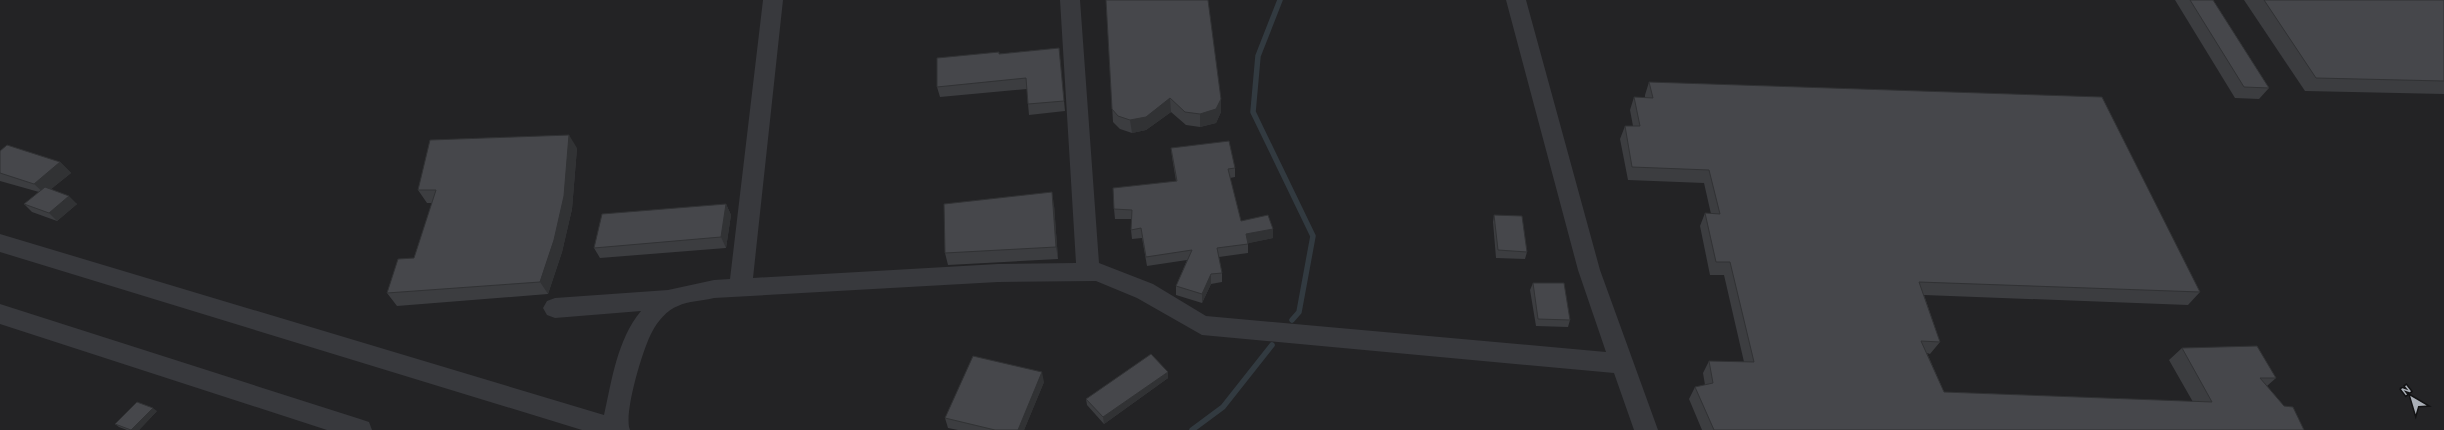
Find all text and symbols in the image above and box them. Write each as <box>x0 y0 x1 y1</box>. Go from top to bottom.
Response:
north arrow <box>2392 378 2432 418</box>
text: N <box>2398 382 2413 398</box>

